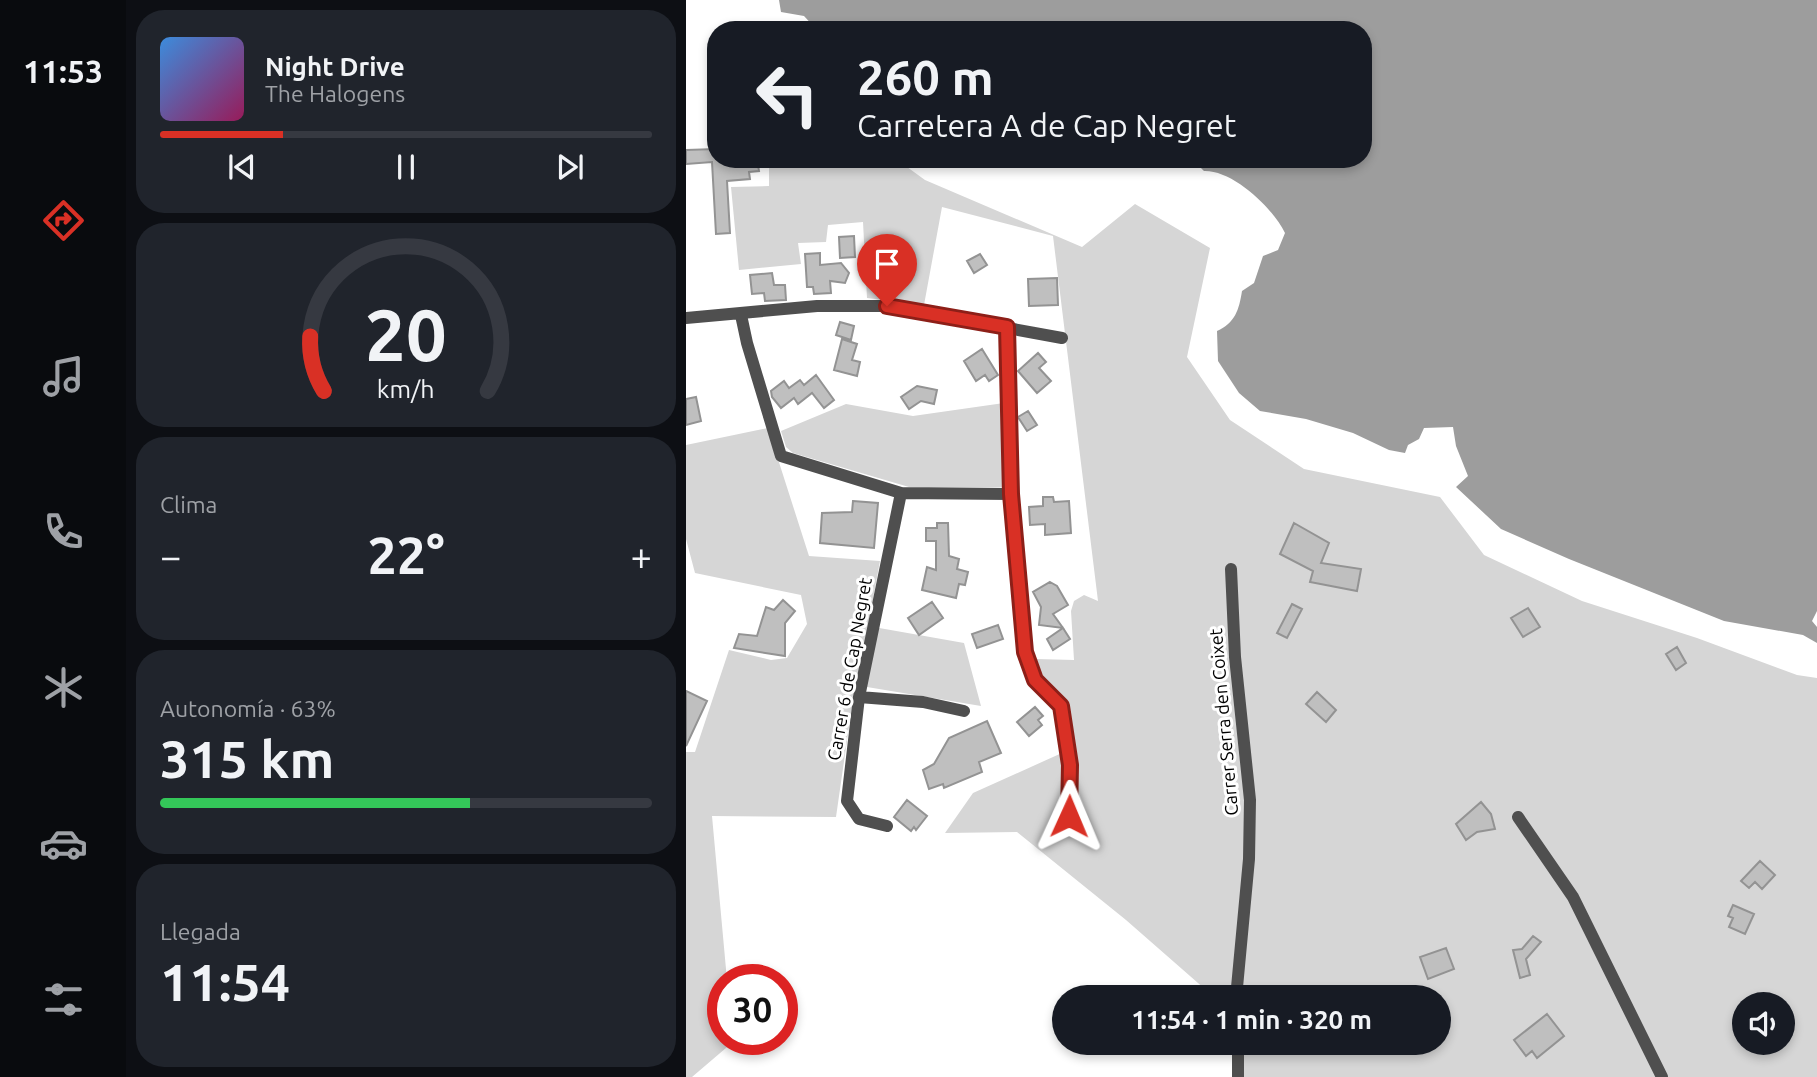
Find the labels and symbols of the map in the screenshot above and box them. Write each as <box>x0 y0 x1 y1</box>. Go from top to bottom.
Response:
pin <box>857 234 917 306</box>
street label: Carrer 6 de Cap Negret <box>823 576 875 762</box>
street label: Carrer Serra den Coixet <box>1205 628 1241 817</box>
position arrow <box>1032 779 1106 853</box>
speed limit sign: 30 <box>707 964 798 1055</box>

